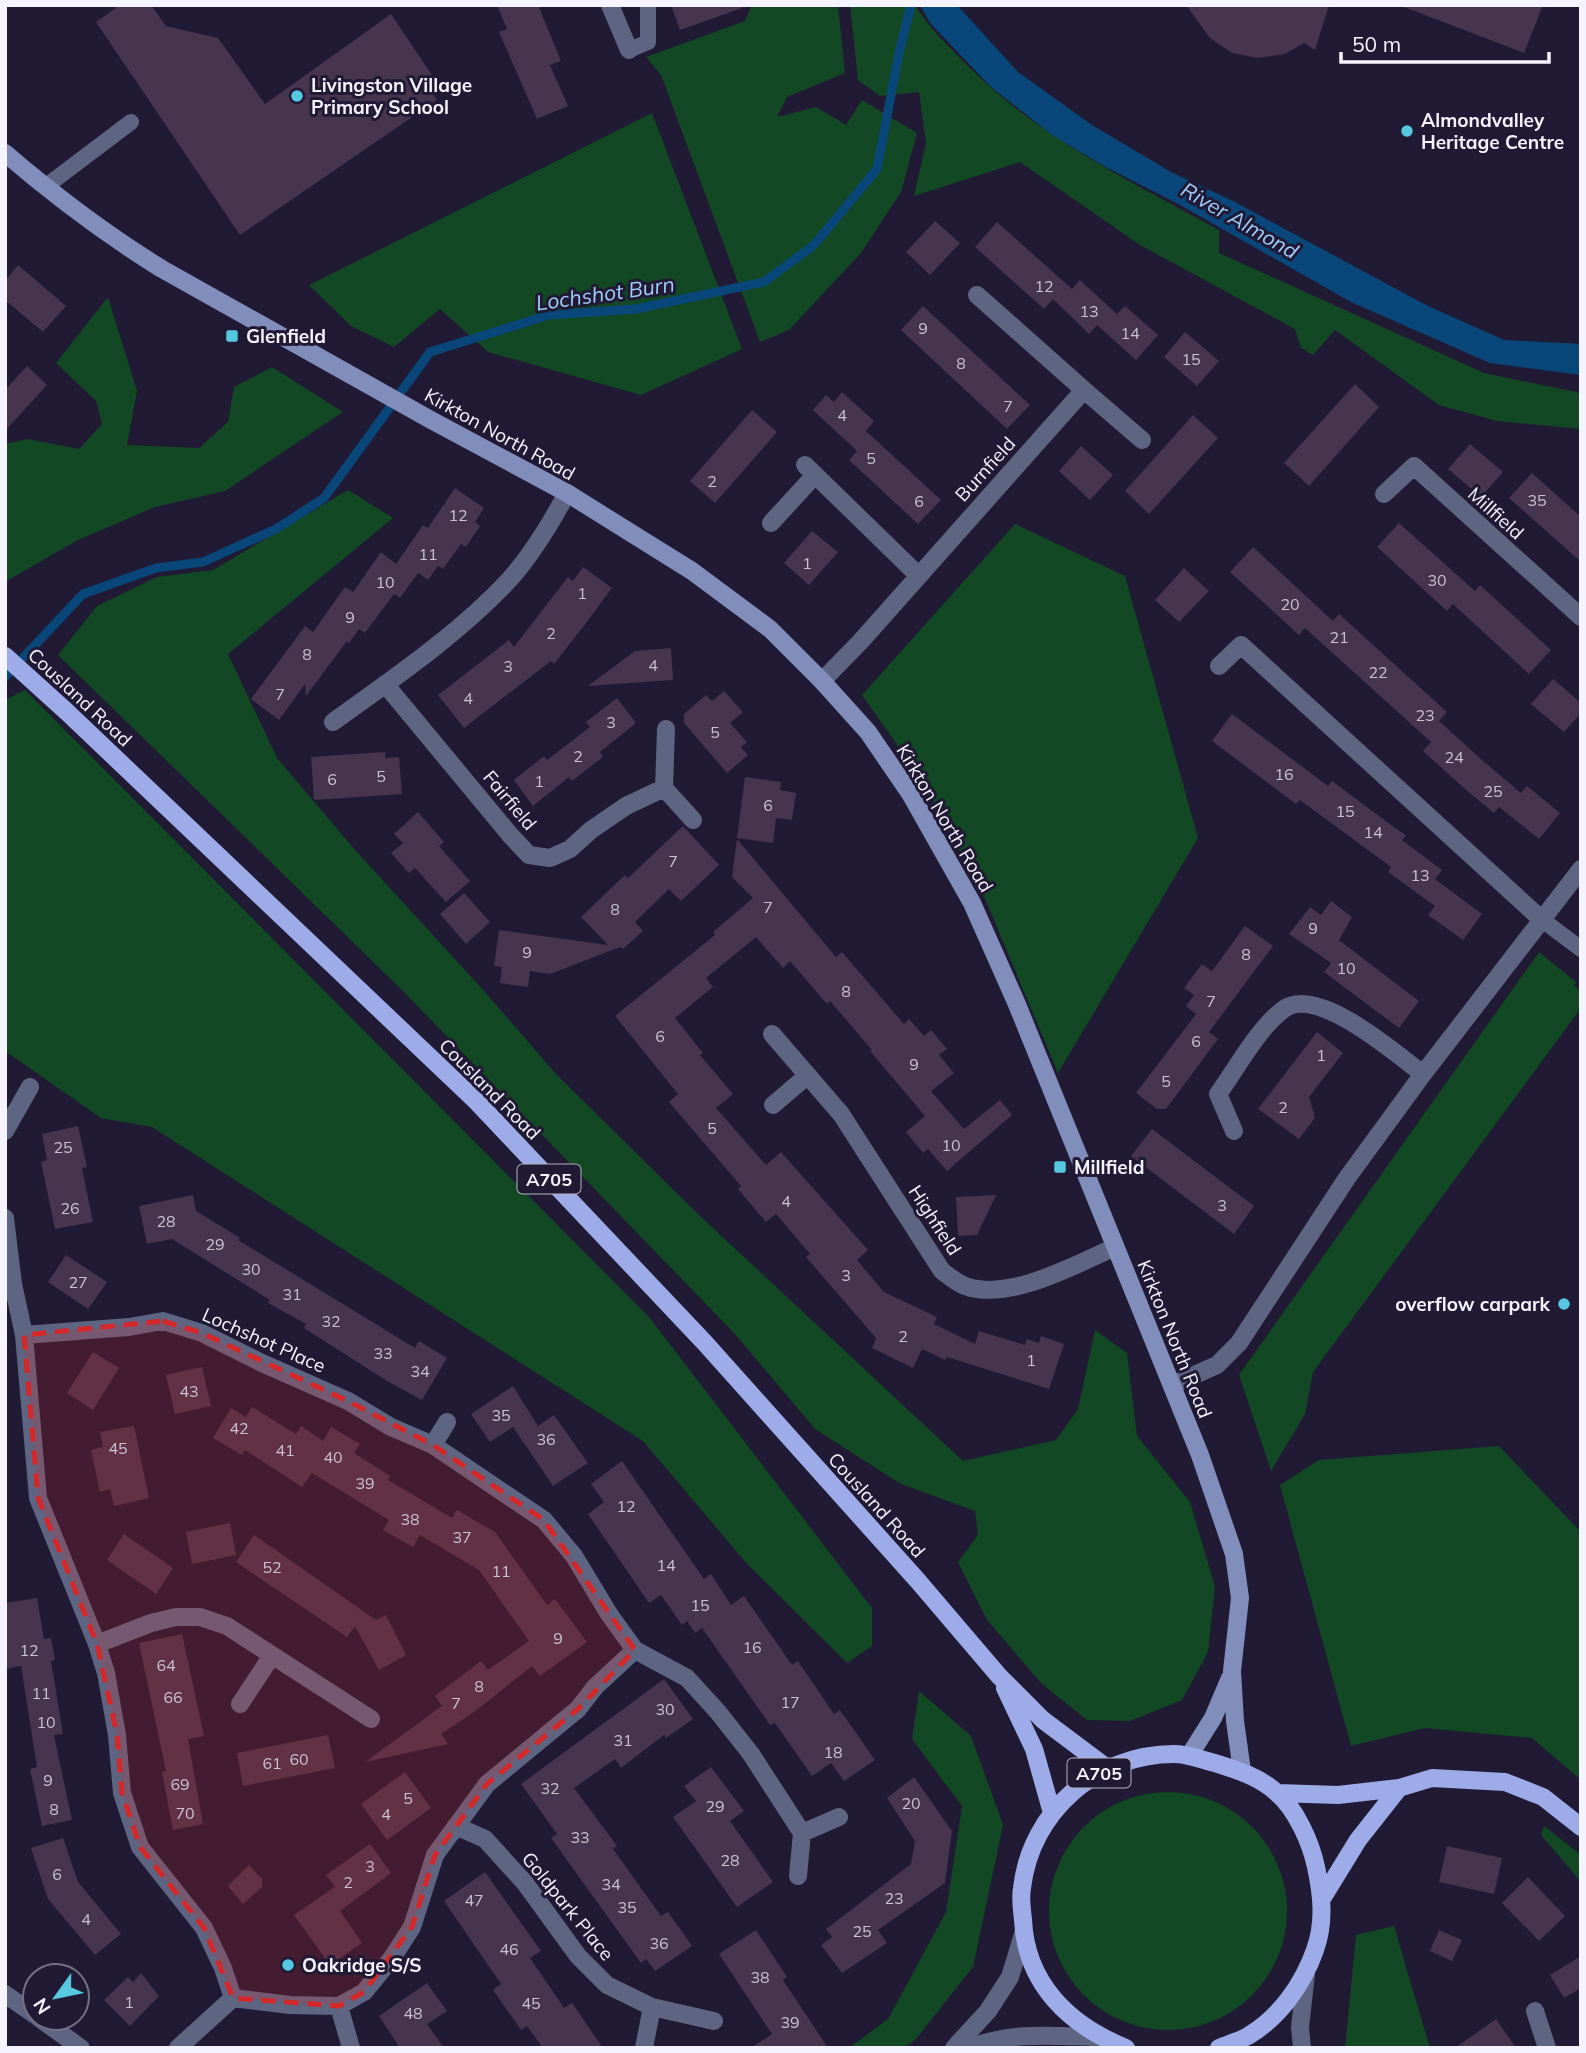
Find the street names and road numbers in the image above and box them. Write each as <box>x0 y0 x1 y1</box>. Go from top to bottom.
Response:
street label: Kirkton North Road <box>421 383 579 485</box>
street label: Burnfield <box>950 432 1020 506</box>
street label: Millfield <box>1463 482 1529 544</box>
street label: Cousland Road <box>23 643 137 751</box>
street label: Kirkton North Road <box>891 740 999 896</box>
street label: Fairfield <box>478 765 542 835</box>
street label: Cousland Road <box>434 1033 546 1145</box>
road number: A705 <box>518 1164 580 1194</box>
street label: Highfield <box>903 1180 967 1260</box>
street label: Kirkton North Road <box>1132 1256 1218 1422</box>
street label: Lochshot Place <box>199 1302 329 1378</box>
street label: Cousland Road <box>823 1447 931 1563</box>
road number: A705 <box>1068 1758 1130 1788</box>
street label: Goldpark Place <box>517 1847 619 1965</box>

